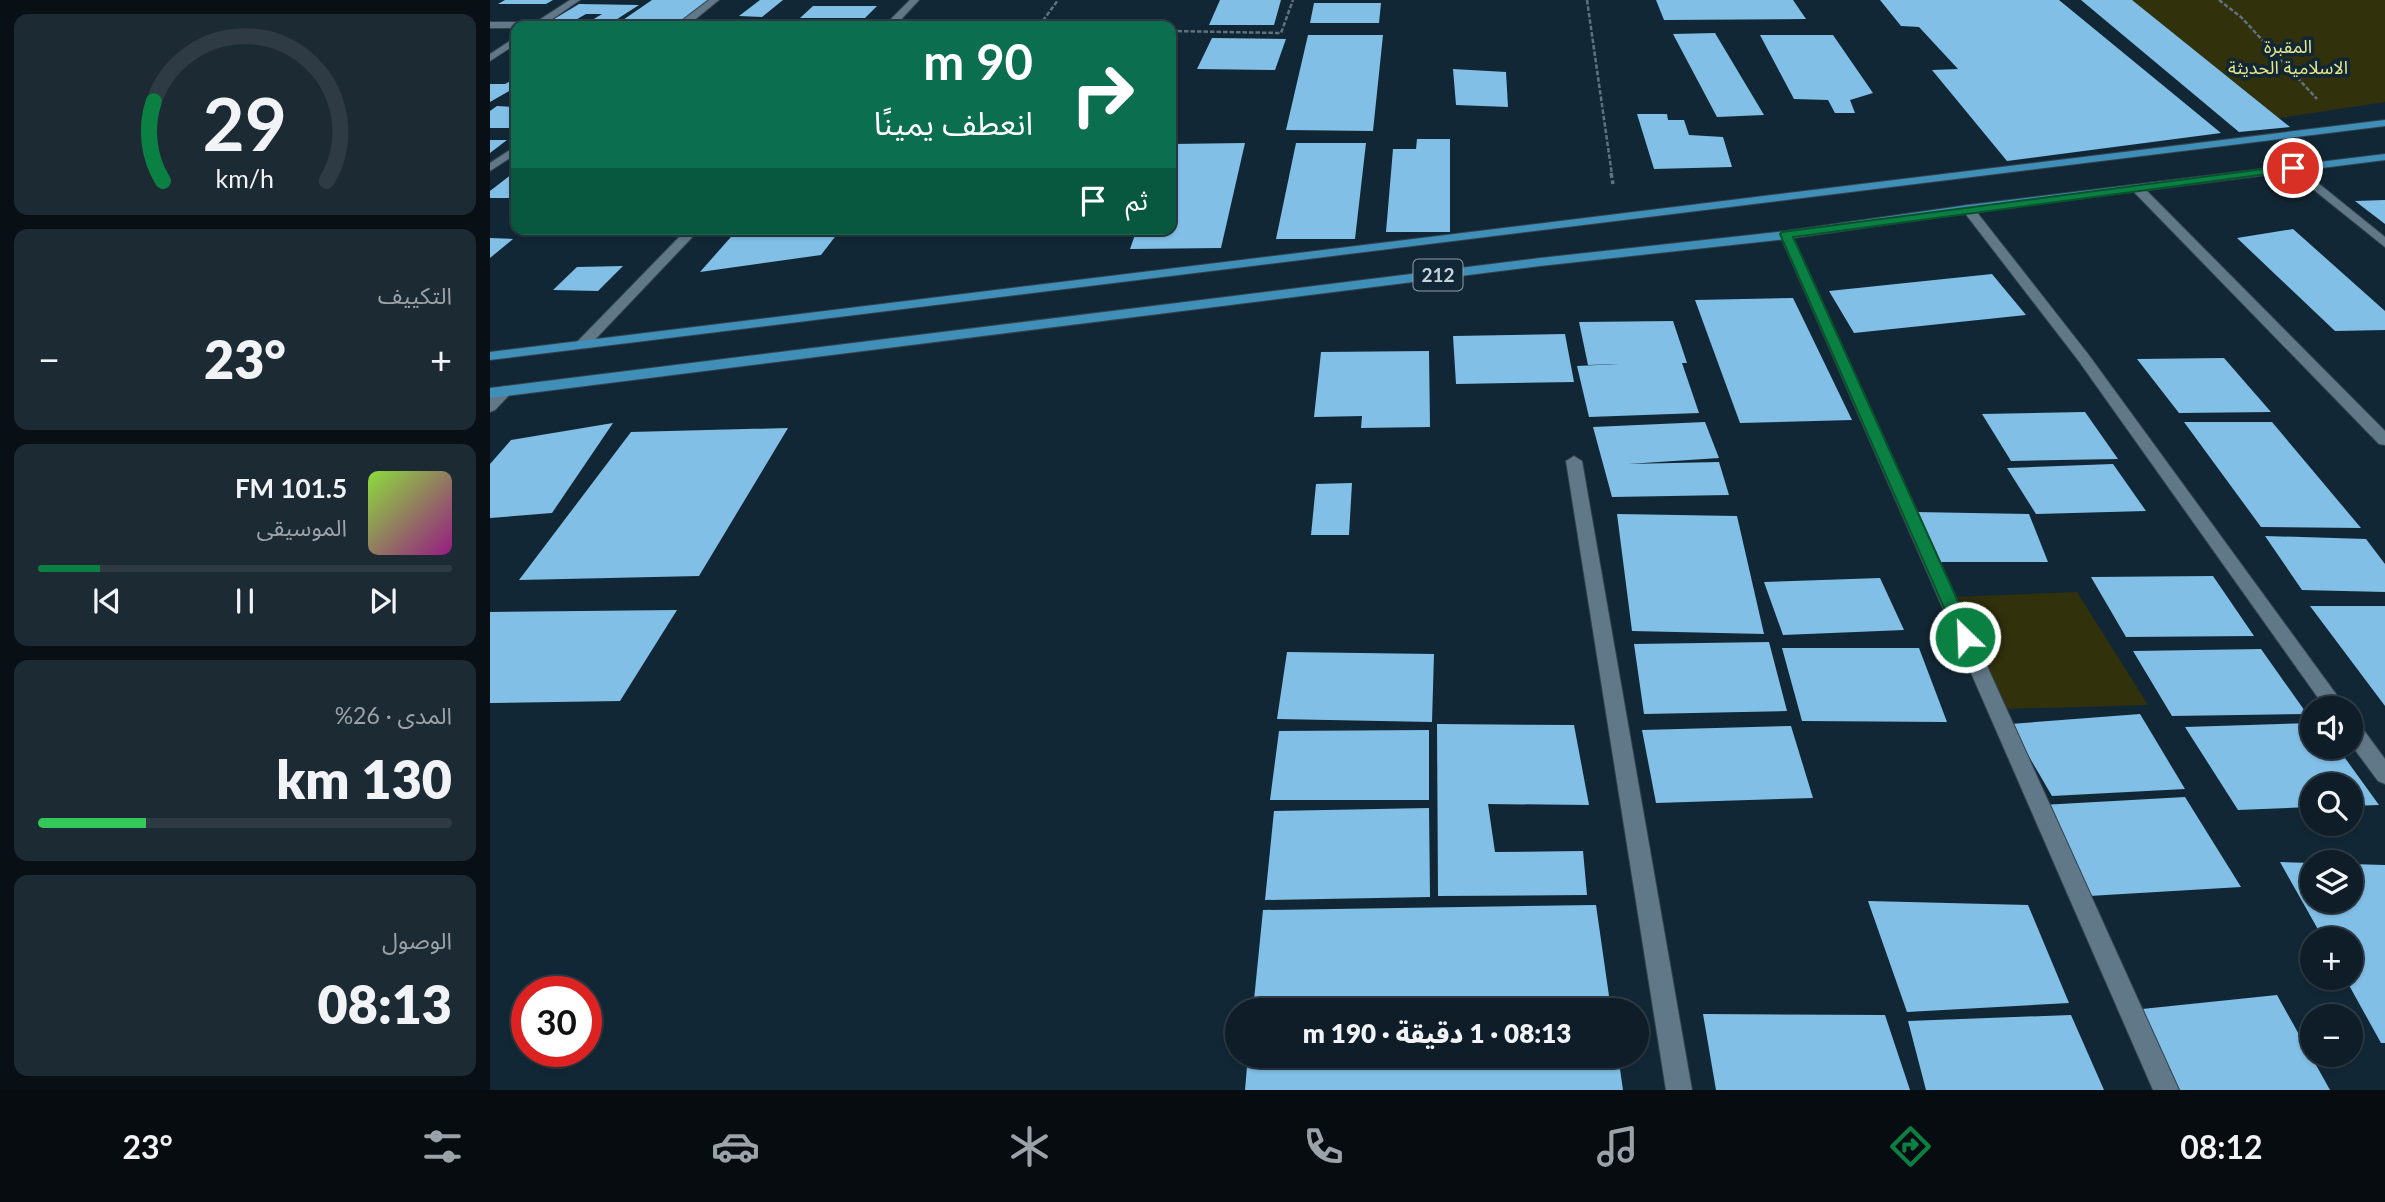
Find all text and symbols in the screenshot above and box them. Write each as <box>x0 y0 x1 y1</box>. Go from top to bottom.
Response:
text: 90 m <box>923 32 1033 90</box>
park label: المقبرة الاسلامية الحديثة <box>2228 35 2348 78</box>
icon: right <box>1057 49 1148 140</box>
text: 29 <box>203 79 287 167</box>
text: انعطف يمينًا <box>874 103 1033 142</box>
pin <box>2263 138 2323 198</box>
icon: arrive <box>2274 149 2312 187</box>
text: km/h <box>216 162 274 192</box>
icon: arrive <box>1074 182 1112 220</box>
text: ثم <box>1126 184 1148 216</box>
road number: 212 <box>1413 260 1462 290</box>
text: التكييف <box>378 281 452 309</box>
text: 23° <box>204 328 286 390</box>
text: − <box>38 336 60 382</box>
text: + <box>430 336 452 382</box>
text: 101.5 FM <box>235 472 347 504</box>
text: الموسيقى <box>256 513 347 541</box>
icon: previous <box>88 582 126 620</box>
icon: pause <box>226 582 264 620</box>
icon: next <box>364 582 402 620</box>
position arrow <box>1928 600 2002 674</box>
map controls <box>2300 696 2363 1067</box>
button: sound <box>2300 696 2363 759</box>
text: المدى · 26% <box>335 701 452 729</box>
text: 130 km <box>276 748 452 810</box>
button: search <box>2300 773 2363 836</box>
button: layers <box>2300 850 2363 913</box>
text: الوصول <box>382 926 452 954</box>
button: + <box>2300 927 2363 990</box>
text: 08:13 <box>318 973 452 1035</box>
speed limit sign: 30 <box>511 976 602 1067</box>
button: − <box>2300 1004 2363 1067</box>
text: 08:13 · 1 دقيقة · 190 m <box>1303 1017 1571 1049</box>
icon: filters <box>418 1122 467 1171</box>
icon: car <box>711 1122 760 1171</box>
icon: climate <box>1005 1122 1054 1171</box>
icon: phone <box>1299 1122 1348 1171</box>
icon: music <box>1593 1122 1642 1171</box>
icon: directions <box>1886 1122 1935 1171</box>
text: 23° <box>122 1127 173 1166</box>
text: 08:12 <box>2180 1127 2263 1166</box>

